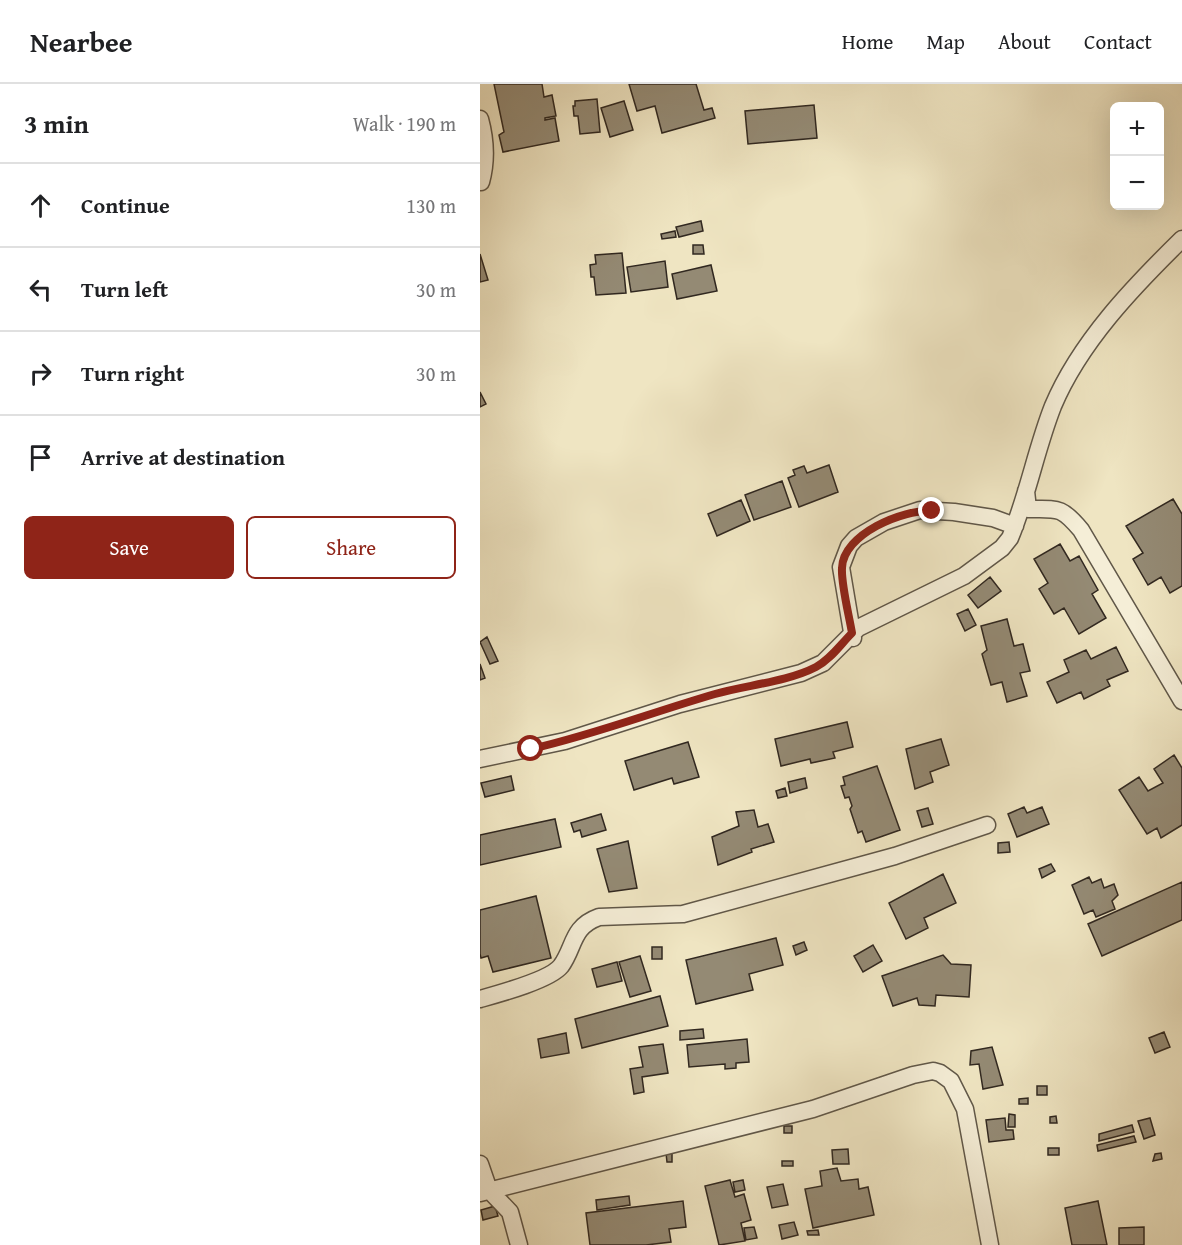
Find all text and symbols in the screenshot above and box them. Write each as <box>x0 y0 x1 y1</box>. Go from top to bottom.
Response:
text: Nearbee <box>30 21 133 62</box>
text: Home <box>842 26 893 57</box>
text: Map <box>926 26 965 57</box>
text: About <box>998 26 1051 57</box>
text: Contact <box>1084 26 1152 57</box>
map controls <box>1110 102 1164 210</box>
button: + <box>1110 102 1164 156</box>
text: 3 min <box>24 104 89 143</box>
text: Walk · 190 m <box>353 109 456 138</box>
button: − <box>1110 156 1164 210</box>
icon: ahead <box>24 189 57 222</box>
text: Continue <box>81 189 170 221</box>
text: 130 m <box>406 191 456 220</box>
icon: left <box>24 273 57 306</box>
text: Turn left <box>81 273 168 305</box>
text: 30 m <box>416 275 456 304</box>
icon: right <box>24 357 57 390</box>
text: Turn right <box>81 357 184 389</box>
text: 30 m <box>416 359 456 388</box>
icon: arrive <box>24 441 57 474</box>
text: Arrive at destination <box>81 441 285 473</box>
route end <box>918 497 944 523</box>
button: Save <box>24 516 234 579</box>
button: Share <box>246 516 456 579</box>
route start <box>517 735 543 761</box>

